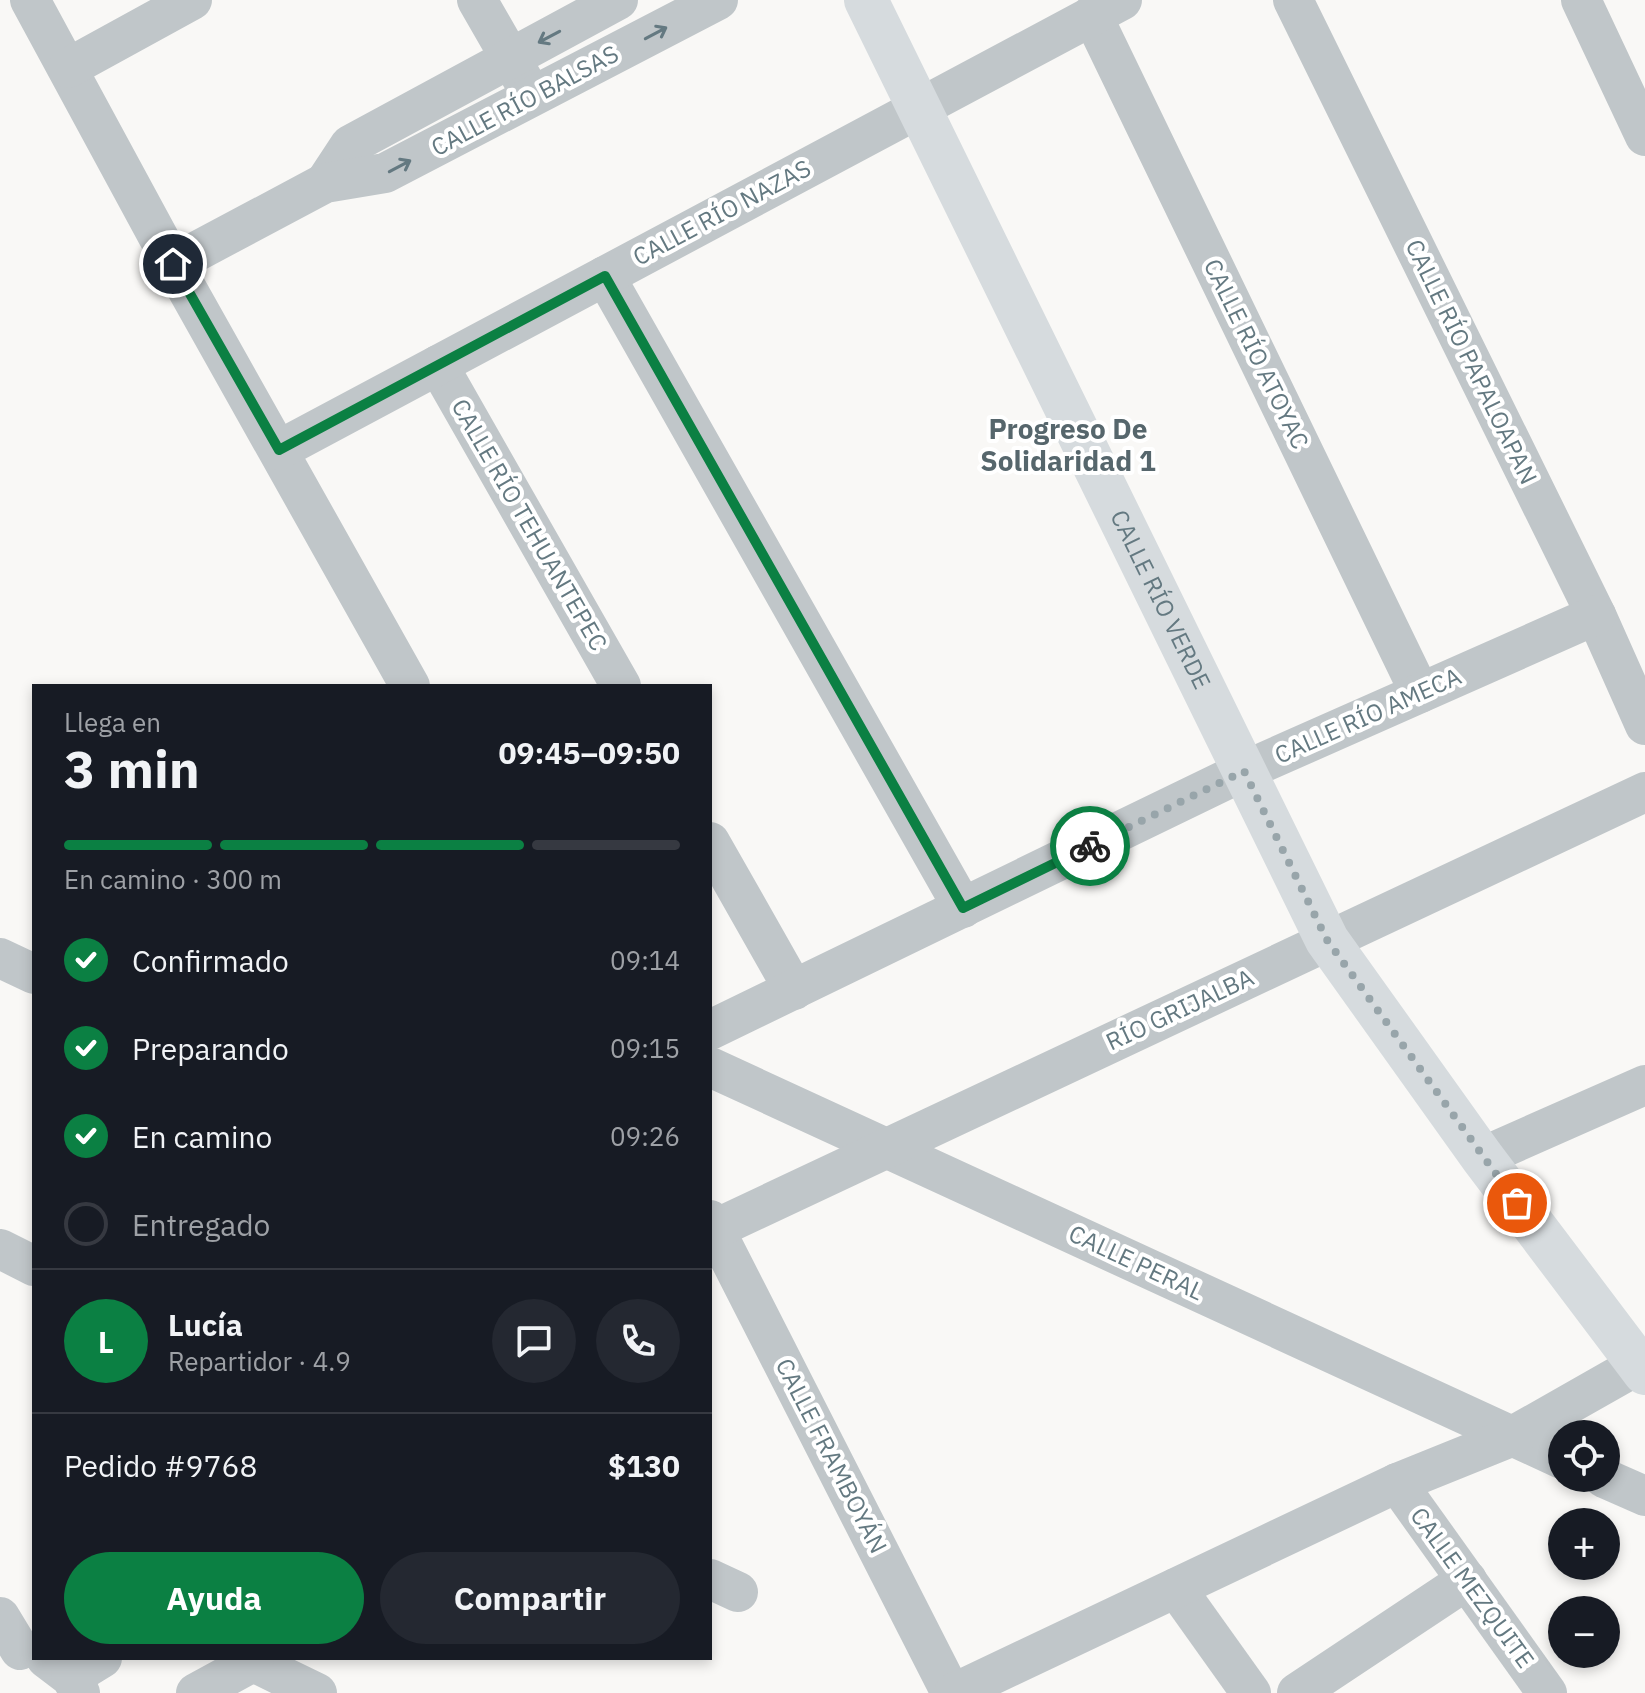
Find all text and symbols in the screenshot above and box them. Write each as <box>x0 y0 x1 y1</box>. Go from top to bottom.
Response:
one-way arrow <box>643 24 667 40</box>
one-way arrow <box>538 29 562 45</box>
street label: CALLE RÍO BALSAS <box>425 37 624 163</box>
street label: CALLE RÍO NAZAS <box>627 152 816 273</box>
one-way arrow <box>388 157 412 173</box>
pin <box>139 230 207 298</box>
street label: CALLE RÍO PAPALOAPAN <box>1399 234 1545 489</box>
icon: home <box>151 242 195 286</box>
street label: CALLE RÍO ATOYAC <box>1197 253 1317 454</box>
street label: CALLE RÍO TEHUANTEPEC <box>445 393 615 656</box>
district label: Progreso De Solidaridad 1 <box>980 410 1156 479</box>
street label: CALLE RÍO VERDE <box>1104 504 1219 694</box>
street label: CALLE RÍO AMECA <box>1269 660 1466 771</box>
text: Llega en <box>64 705 161 739</box>
text: 09:45–09:50 <box>499 733 680 772</box>
text: 3 min <box>64 735 200 802</box>
courier <box>1050 806 1130 886</box>
icon: bike <box>1068 824 1112 868</box>
text: En camino · 300 m <box>64 862 282 896</box>
icon: check <box>64 938 108 982</box>
text: Confirmado <box>132 941 289 980</box>
text: 09:14 <box>610 943 680 977</box>
street label: RÍO GRIJALBA <box>1101 961 1259 1057</box>
icon: check <box>64 1026 108 1070</box>
text: Preparando <box>132 1029 289 1068</box>
text: 09:15 <box>610 1031 680 1065</box>
icon: check <box>64 1114 108 1158</box>
text: En camino <box>132 1117 272 1156</box>
text: 09:26 <box>610 1119 680 1153</box>
pin <box>1483 1169 1551 1237</box>
icon: bag <box>1495 1181 1539 1225</box>
text: Entregado <box>132 1205 270 1244</box>
street label: CALLE PERAL <box>1064 1217 1209 1307</box>
button: chat <box>492 1299 576 1383</box>
button: phone <box>596 1299 680 1383</box>
text: Lucía <box>168 1305 243 1344</box>
text: L <box>98 1322 114 1361</box>
text: Repartidor · 4.9 <box>168 1344 351 1378</box>
street label: CALLE FRAMBOYÁN <box>769 1353 895 1559</box>
map controls <box>1548 1420 1620 1668</box>
button: locate <box>1548 1420 1620 1492</box>
text: Pedido #9768 <box>64 1446 258 1485</box>
text: $130 <box>608 1446 680 1485</box>
street label: CALLE MEZQUITE <box>1404 1501 1542 1674</box>
button: + <box>1548 1508 1620 1580</box>
button: Ayuda <box>64 1552 364 1644</box>
button: Compartir <box>380 1552 680 1644</box>
button: − <box>1548 1596 1620 1668</box>

